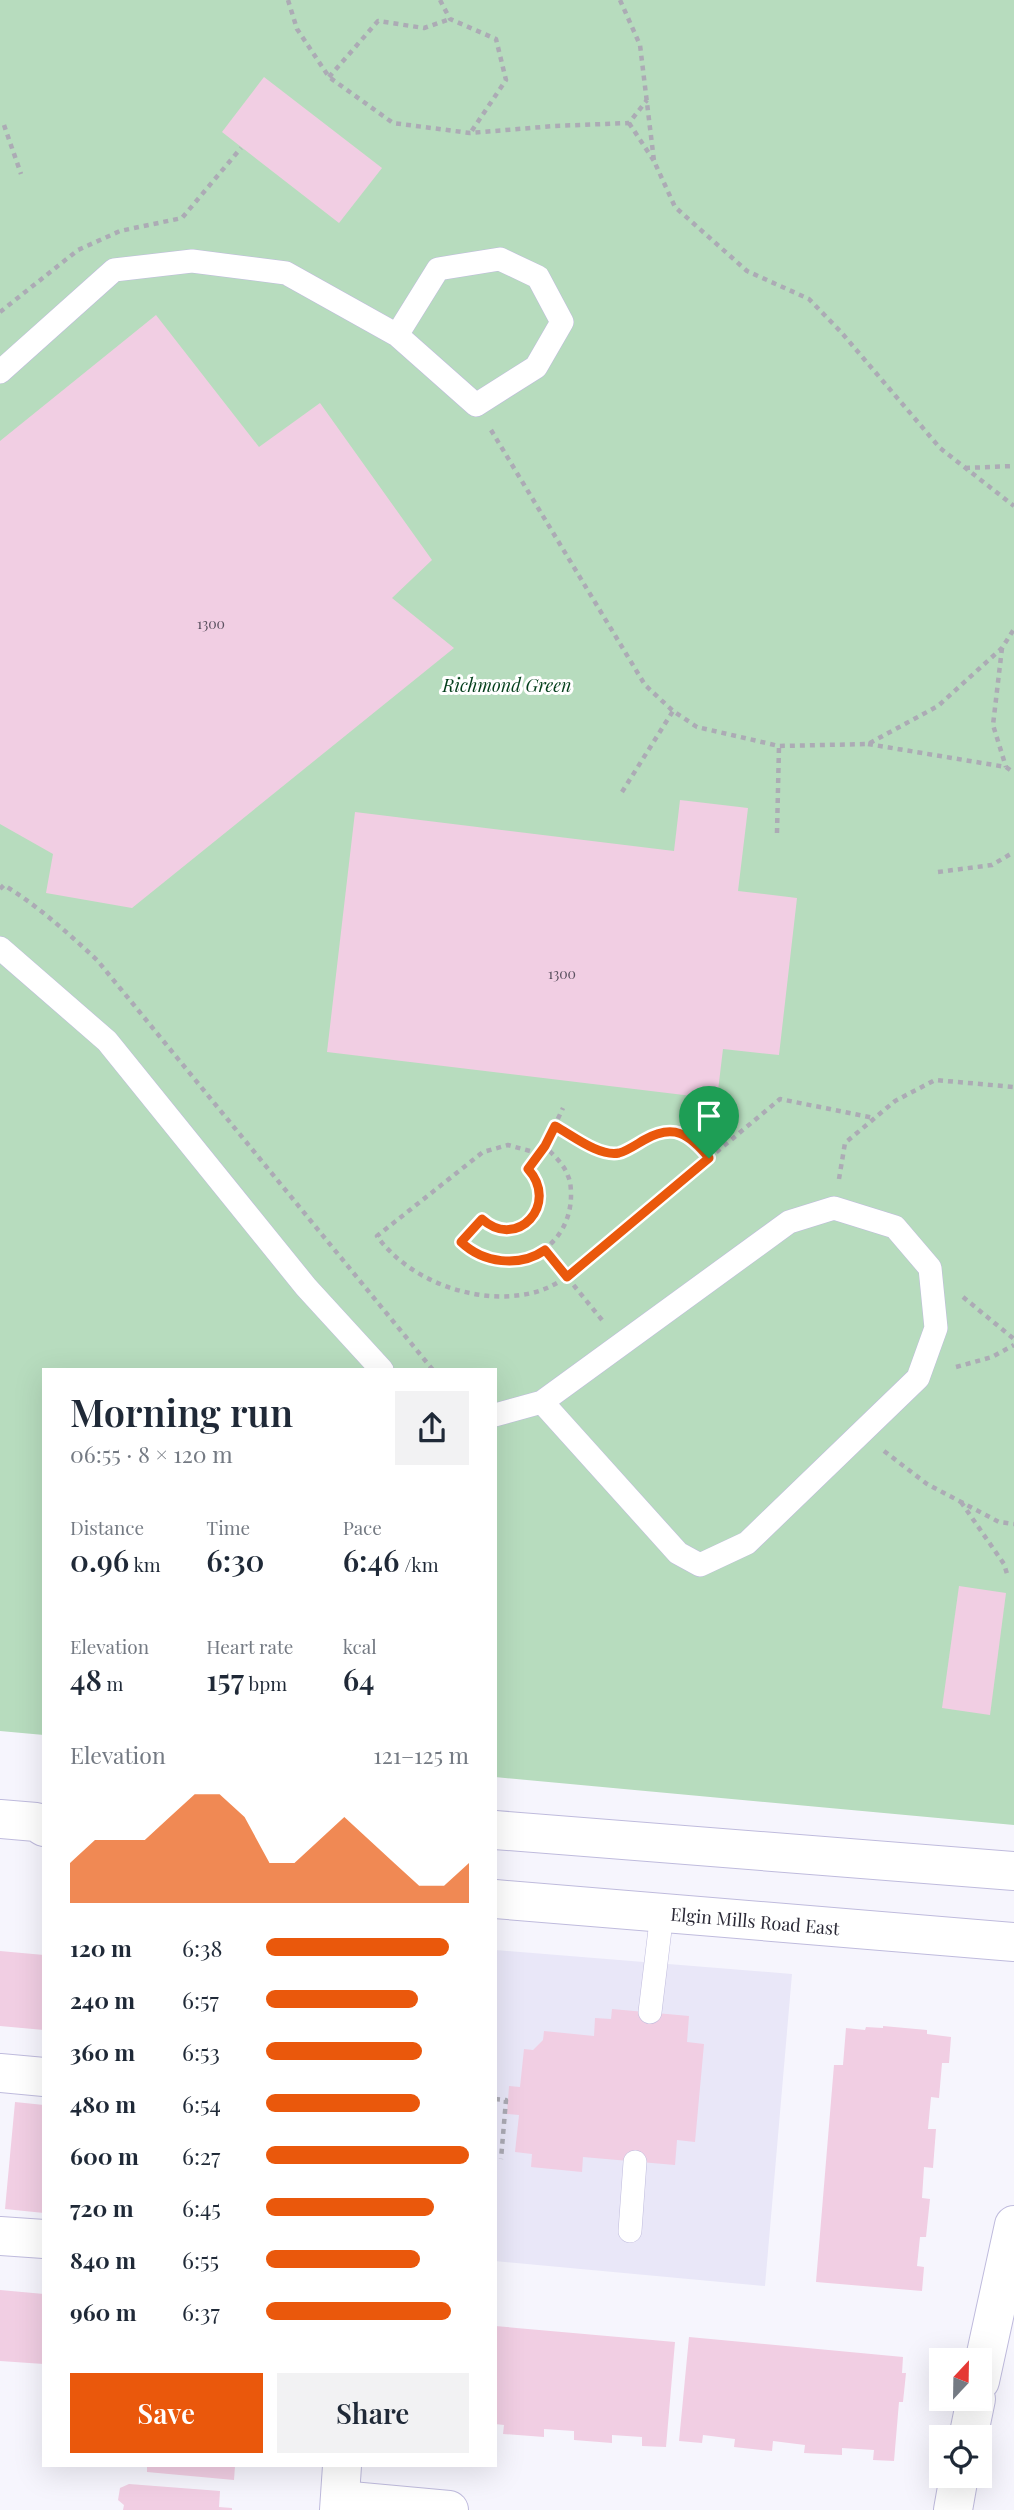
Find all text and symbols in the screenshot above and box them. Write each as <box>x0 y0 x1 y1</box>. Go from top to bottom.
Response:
house number: 1300 <box>197 614 225 633</box>
park label: Richmond Green <box>442 673 571 697</box>
house number: 1300 <box>548 964 576 983</box>
pin <box>679 1086 739 1158</box>
icon: arrive <box>690 1097 728 1135</box>
text: Morning run <box>70 1386 293 1437</box>
button: share <box>395 1391 469 1465</box>
text: 06:55 · 8 × 120 m <box>70 1438 233 1469</box>
text: Distance <box>70 1514 144 1540</box>
text: Time <box>206 1514 250 1540</box>
text: Pace <box>343 1514 382 1540</box>
text: 0.96 <box>70 1540 129 1580</box>
text: 6:30 <box>206 1540 264 1580</box>
text: 6:46 <box>343 1540 399 1580</box>
text: km <box>129 1551 161 1577</box>
text: /km <box>399 1551 439 1577</box>
text: Elevation <box>70 1633 149 1659</box>
text: Heart rate <box>206 1633 293 1659</box>
text: kcal <box>343 1633 377 1659</box>
text: 48 <box>70 1659 102 1699</box>
text: 157 <box>206 1659 244 1699</box>
text: 64 <box>343 1659 375 1699</box>
text: m <box>102 1670 124 1696</box>
text: bpm <box>244 1670 287 1696</box>
text: Elevation <box>70 1739 166 1770</box>
text: 121–125 m <box>373 1739 469 1770</box>
street label: Elgin Mills Road East <box>669 1902 841 1940</box>
text: 120 m <box>70 1932 132 1963</box>
text: 6:38 <box>182 1932 222 1963</box>
text: 240 m <box>70 1984 135 2015</box>
text: 6:57 <box>182 1984 219 2015</box>
text: 360 m <box>70 2036 135 2067</box>
text: 6:53 <box>182 2036 220 2067</box>
text: 480 m <box>70 2088 136 2119</box>
text: 6:54 <box>182 2088 221 2119</box>
text: 600 m <box>70 2140 139 2171</box>
text: 6:27 <box>182 2140 220 2171</box>
text: 720 m <box>70 2192 134 2223</box>
text: 6:45 <box>182 2192 221 2223</box>
text: 840 m <box>70 2244 136 2275</box>
text: 6:55 <box>182 2244 219 2275</box>
text: 960 m <box>70 2296 137 2327</box>
text: 6:37 <box>182 2296 220 2327</box>
north arrow <box>929 2348 992 2412</box>
map controls <box>929 2348 992 2488</box>
button: Save <box>70 2373 263 2453</box>
button: Share <box>277 2373 469 2453</box>
button: locate <box>929 2425 992 2488</box>

